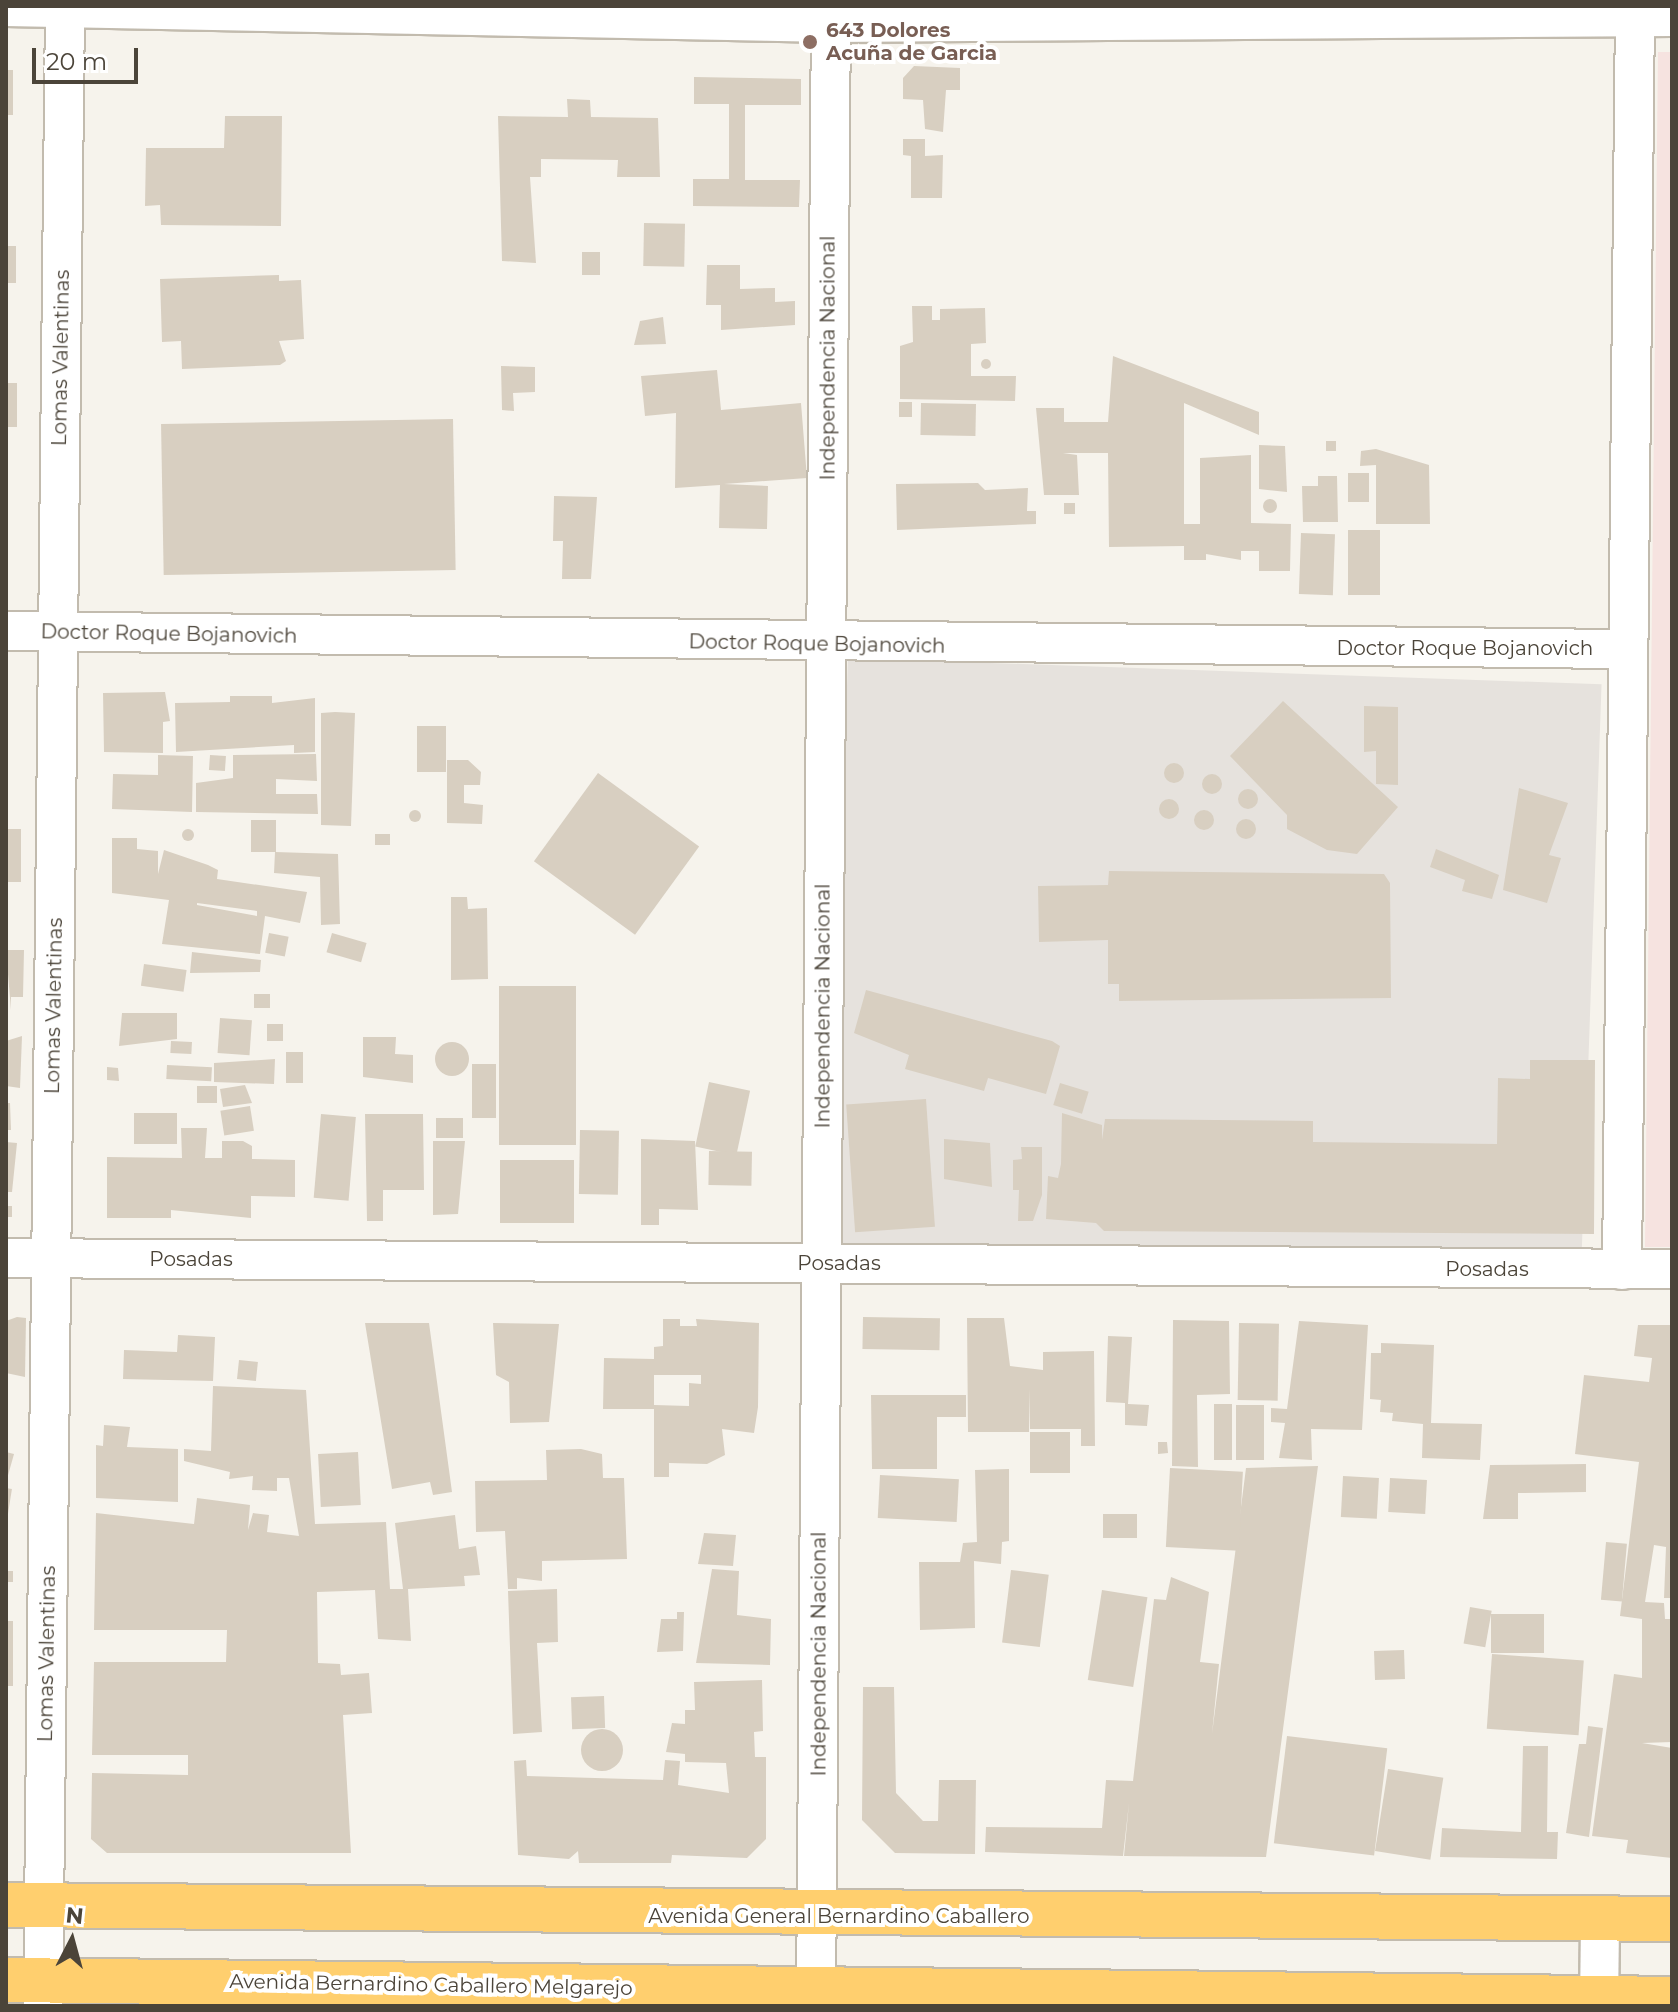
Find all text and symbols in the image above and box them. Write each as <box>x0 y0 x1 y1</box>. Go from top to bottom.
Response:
place label: 643 Dolores Acuña de Garcia <box>826 18 997 65</box>
scale bar <box>36 32 142 82</box>
marker: 643 Dolores Acuña de Garcia <box>801 33 819 51</box>
text: 20 m <box>46 47 107 76</box>
street label: Independencia Nacional <box>816 236 840 480</box>
street label: Lomas Valentinas <box>47 270 75 446</box>
street label: Doctor Roque Bojanovich <box>40 620 298 648</box>
street label: Doctor Roque Bojanovich <box>688 630 946 658</box>
street label: Doctor Roque Bojanovich <box>1337 636 1593 660</box>
street label: Independencia Nacional <box>811 884 835 1128</box>
street label: Lomas Valentinas <box>40 918 68 1094</box>
street label: Posadas <box>149 1247 233 1271</box>
street label: Posadas <box>797 1251 881 1275</box>
street label: Posadas <box>1445 1257 1529 1281</box>
street label: Independencia Nacional <box>807 1532 831 1776</box>
street label: Lomas Valentinas <box>33 1566 61 1742</box>
north arrow <box>32 1900 112 1980</box>
text: N <box>64 1901 85 1930</box>
street label: Avenida General Bernardino Caballero <box>648 1904 1030 1928</box>
street label: Avenida Bernardino Caballero Melgarejo <box>229 1969 633 2001</box>

